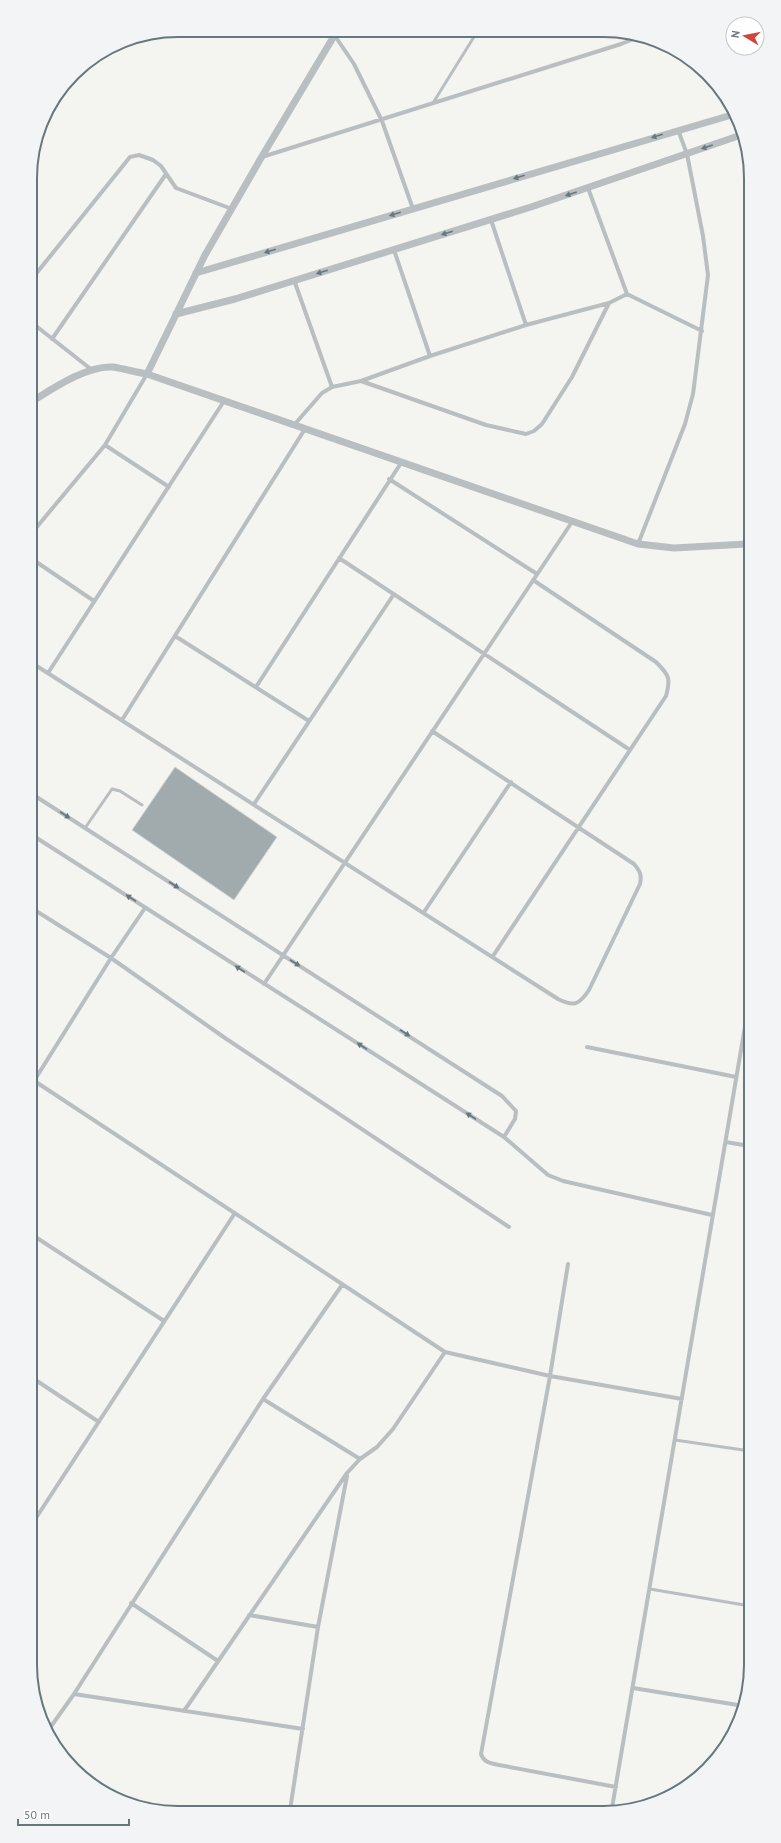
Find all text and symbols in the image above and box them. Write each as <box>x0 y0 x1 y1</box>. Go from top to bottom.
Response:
north arrow <box>725 16 765 56</box>
text: N <box>728 29 743 39</box>
one-way arrow <box>651 133 663 139</box>
one-way arrow <box>700 144 712 150</box>
one-way arrow <box>513 174 525 180</box>
one-way arrow <box>564 191 576 197</box>
one-way arrow <box>388 211 400 217</box>
one-way arrow <box>440 231 452 237</box>
one-way arrow <box>264 248 276 254</box>
one-way arrow <box>316 269 328 275</box>
one-way arrow <box>60 811 70 819</box>
one-way arrow <box>168 882 180 889</box>
one-way arrow <box>125 895 137 902</box>
one-way arrow <box>290 960 301 967</box>
one-way arrow <box>234 965 246 972</box>
one-way arrow <box>399 1030 411 1037</box>
one-way arrow <box>357 1042 367 1050</box>
one-way arrow <box>466 1112 476 1120</box>
scale bar <box>18 1801 129 1827</box>
text: 50 m <box>24 1807 50 1822</box>

